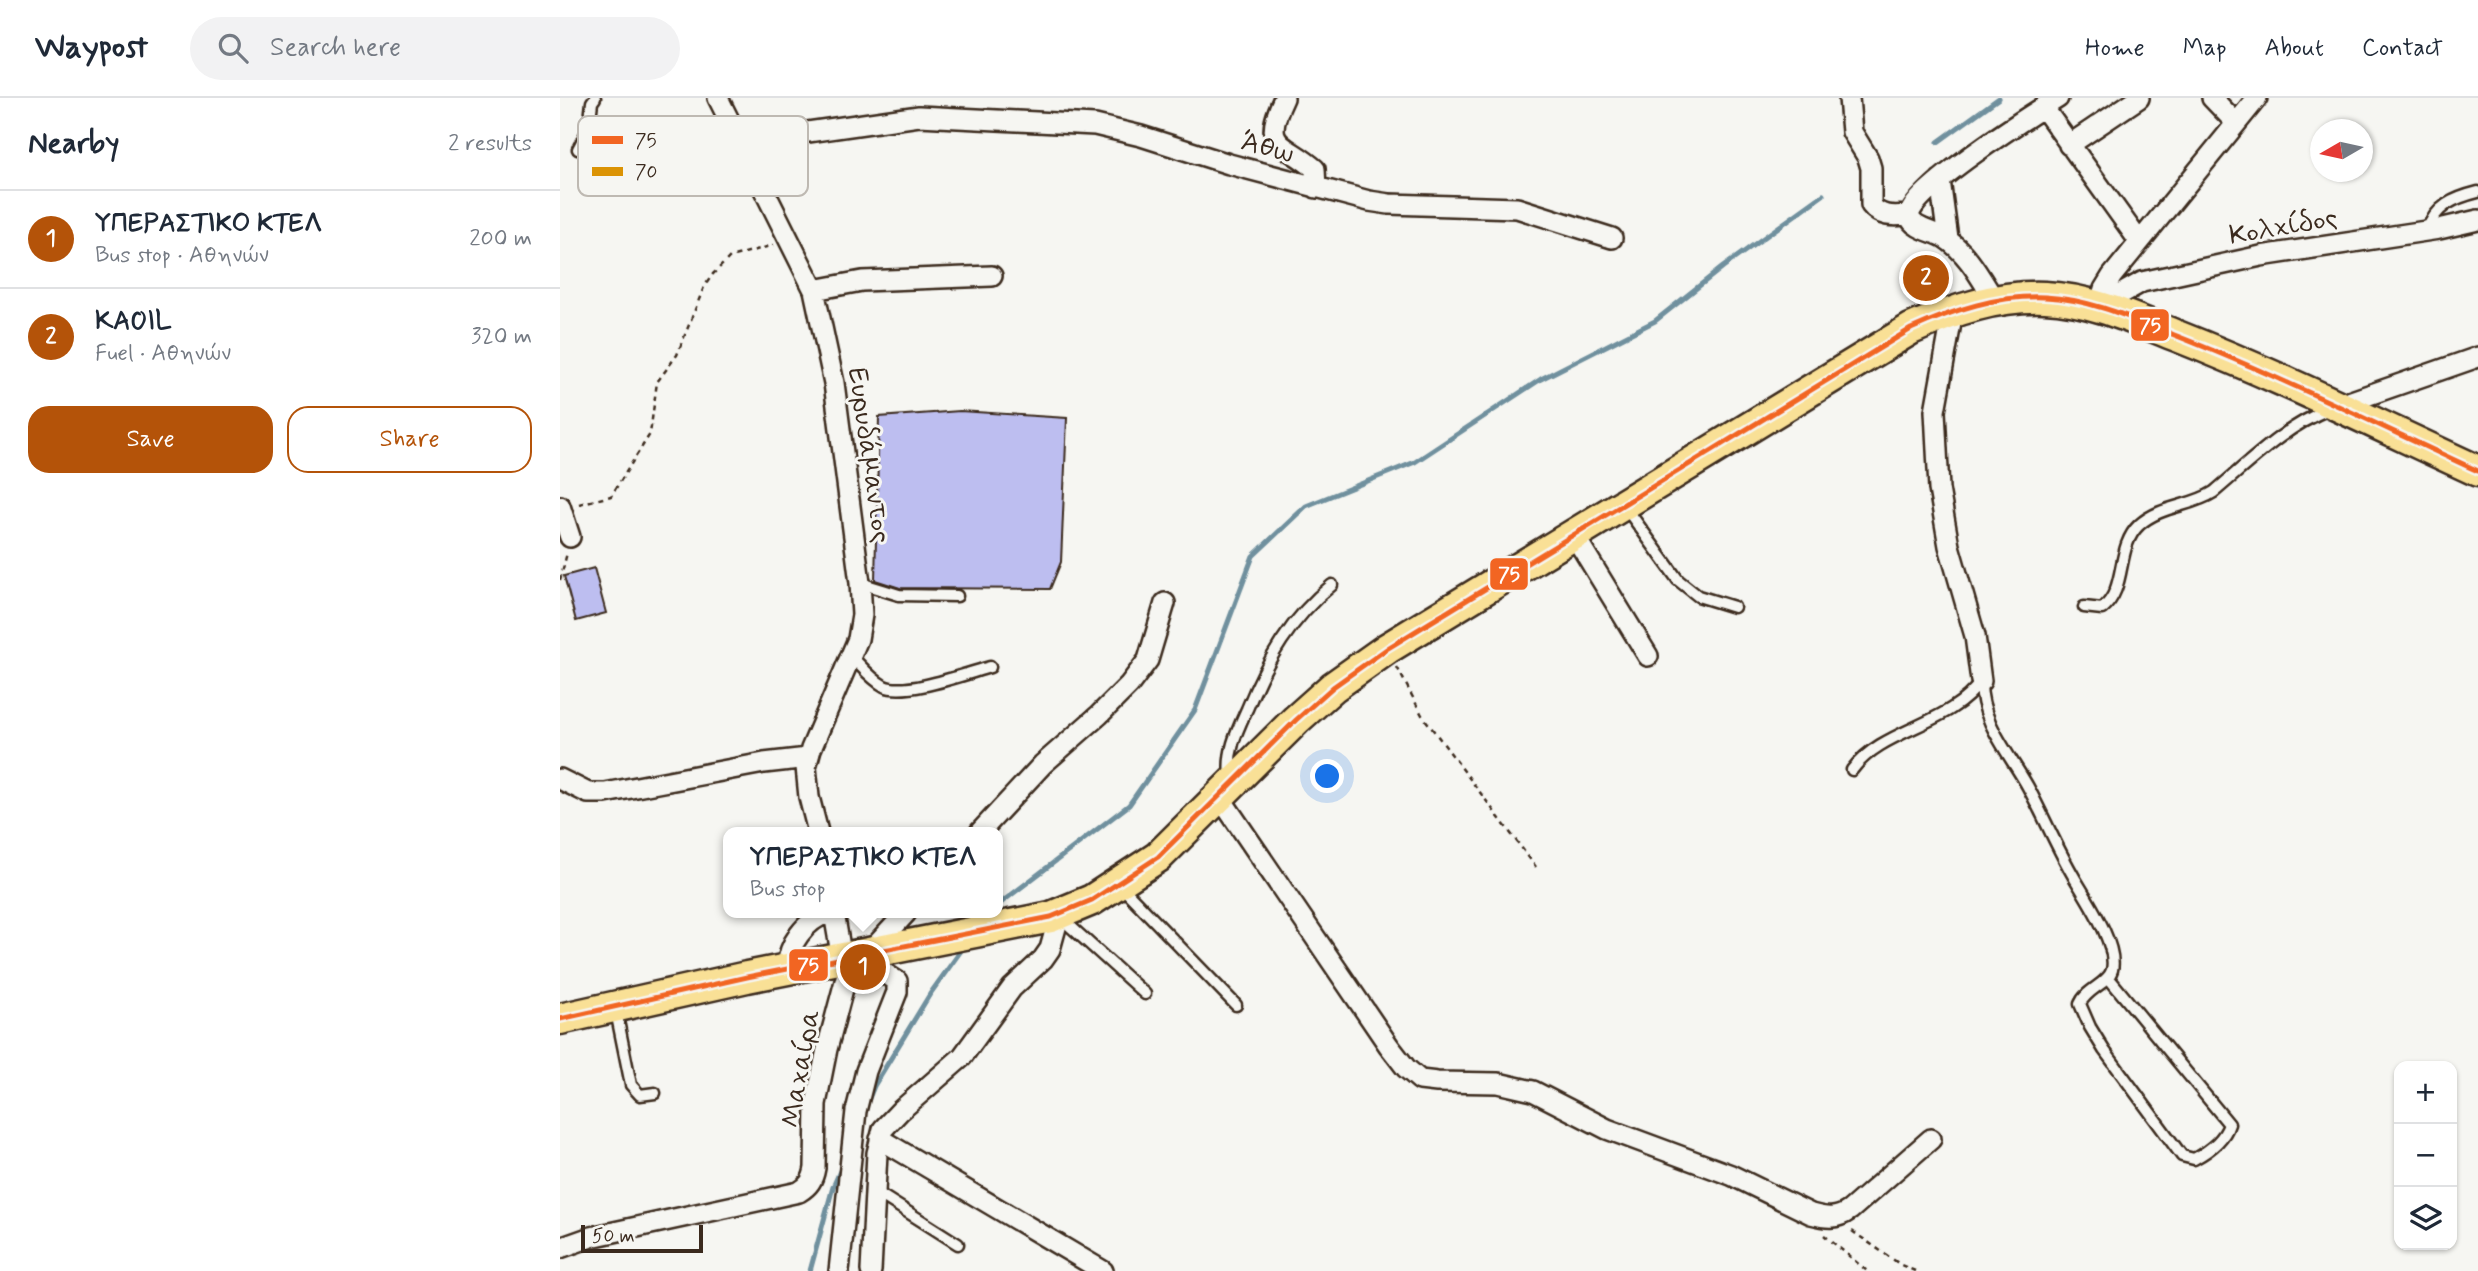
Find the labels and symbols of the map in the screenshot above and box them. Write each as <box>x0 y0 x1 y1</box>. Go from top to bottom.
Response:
legend <box>578 116 808 196</box>
north arrow <box>2310 119 2373 182</box>
street label: Άθω <box>1237 124 1298 173</box>
text: 75 <box>635 129 657 154</box>
text: 70 <box>635 160 657 185</box>
street label: Κολχίδος <box>2226 200 2341 255</box>
pin: 2 <box>1903 252 1949 304</box>
line badge: 75 <box>2130 308 2170 342</box>
text: 75 <box>2139 314 2161 339</box>
street label: Ευρυδάμαντος <box>838 365 899 546</box>
line badge: 75 <box>1489 557 1529 591</box>
text: 75 <box>1498 563 1520 588</box>
your location <box>1310 759 1344 793</box>
pin: 1 <box>840 941 886 993</box>
line badge: 75 <box>788 948 829 982</box>
text: 75 <box>797 954 819 979</box>
street label: Μαχαίρα <box>773 1006 830 1131</box>
scale bar <box>581 1222 704 1254</box>

